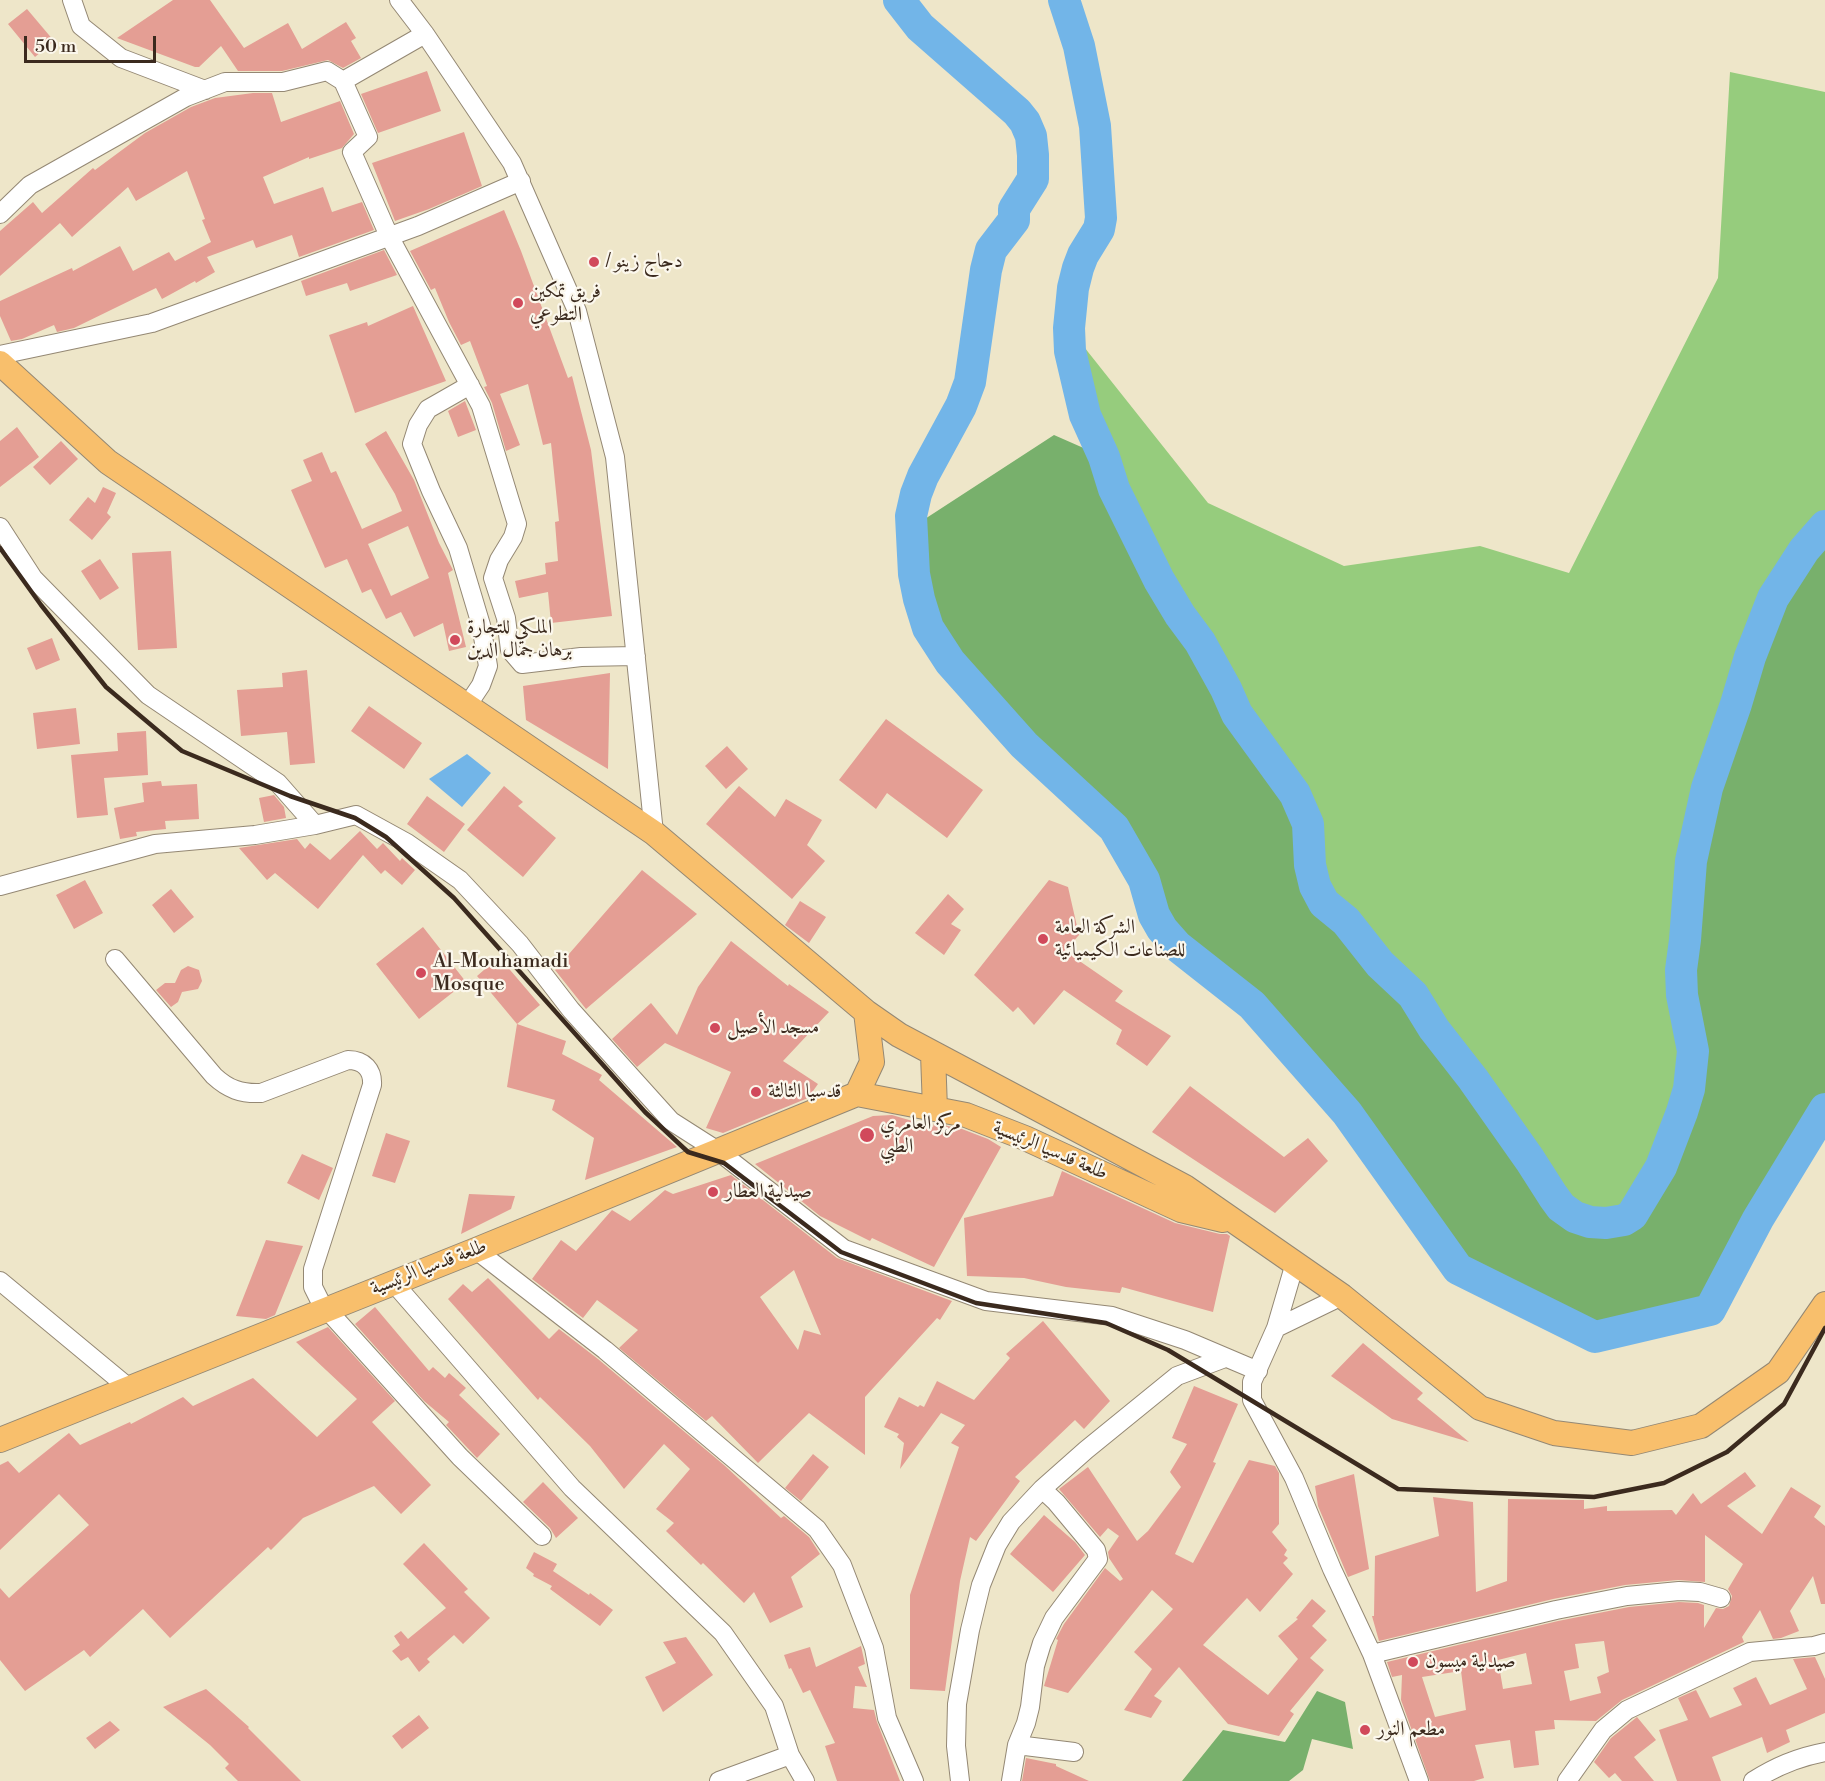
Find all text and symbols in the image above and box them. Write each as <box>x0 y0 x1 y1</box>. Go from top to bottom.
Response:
scale bar <box>27 24 159 62</box>
text: 50 m <box>35 35 76 58</box>
place label: / دجاج زينو <box>606 250 683 274</box>
marker: / دجاج زينو <box>587 255 601 269</box>
place label: فريق تمكين التطوعي <box>530 280 601 327</box>
marker: فريق تمكين التطوعي <box>511 296 525 310</box>
place label: الملكي للتجارة برهان جمال الدين <box>467 616 572 663</box>
marker: الملكي للتجارة برهان جمال الدين <box>448 633 462 647</box>
place label: الشركة العامة للصناعات الكيميائية <box>1055 916 1185 963</box>
marker: الشركة العامة للصناعات الكيميائية <box>1036 932 1050 946</box>
place label: Al-Mouhamadi Mosque <box>433 950 568 997</box>
marker: Al-Mouhamadi Mosque <box>414 966 428 980</box>
place label: مسجد الأصيل <box>727 1016 819 1040</box>
marker: مسجد الأصيل <box>708 1021 722 1035</box>
place label: قدسيا الثالثة <box>768 1080 842 1104</box>
marker: قدسيا الثالثة <box>749 1085 763 1099</box>
place label: مركز العامري الطبي <box>880 1112 961 1159</box>
street label: طلعة قدسيا الرئيسية <box>989 1116 1111 1186</box>
marker: مركز العامري الطبي <box>858 1126 876 1144</box>
place label: صيدلية العطار <box>725 1180 812 1204</box>
marker: صيدلية العطار <box>706 1185 720 1199</box>
street label: طلعة قدسيا الرئيسية <box>367 1235 491 1301</box>
place label: صيدلية ميسون <box>1425 1650 1516 1674</box>
marker: صيدلية ميسون <box>1406 1655 1420 1669</box>
place label: مطعم النور <box>1377 1718 1445 1742</box>
marker: مطعم النور <box>1358 1723 1372 1737</box>

